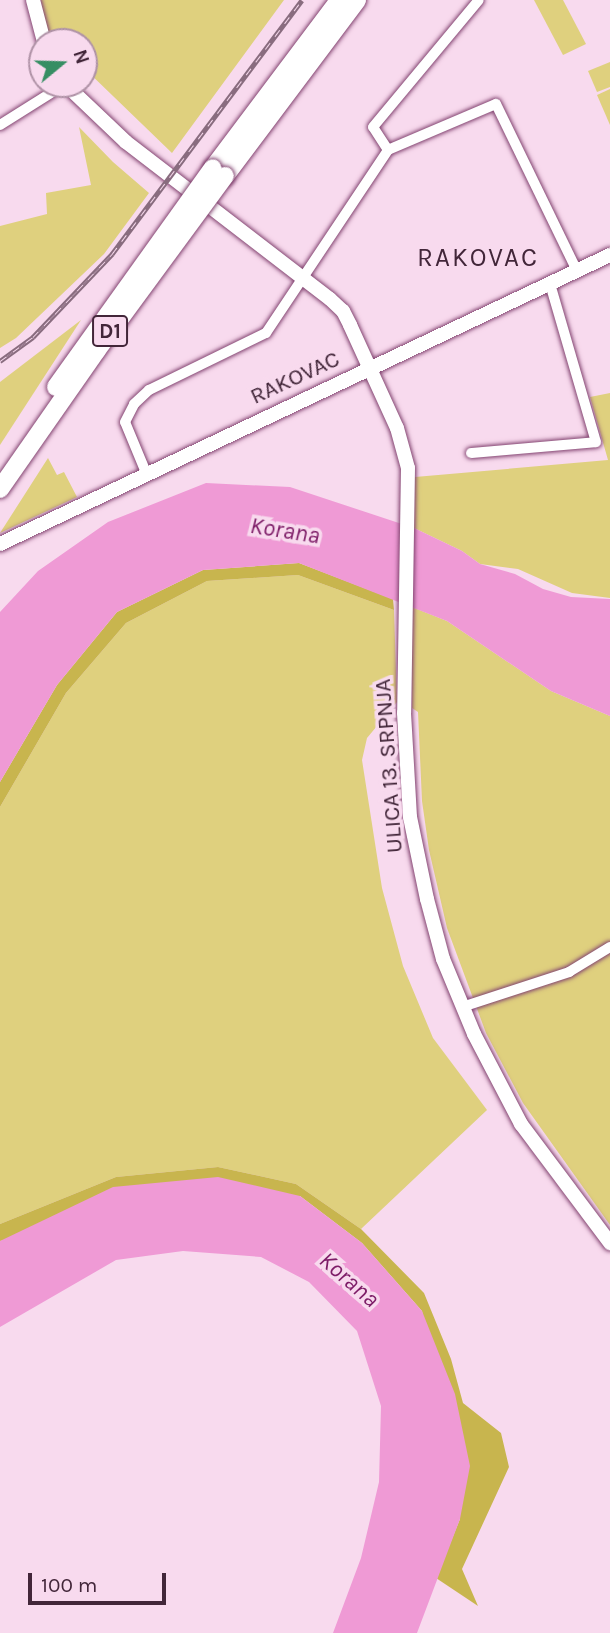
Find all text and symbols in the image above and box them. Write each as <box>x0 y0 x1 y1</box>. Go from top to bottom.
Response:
north arrow <box>28 28 98 98</box>
text: N <box>68 47 94 67</box>
district label: RAKOVAC <box>418 242 538 274</box>
road number: D1 <box>91 314 129 348</box>
street label: RAKOVAC <box>246 345 344 411</box>
water label: Korana <box>248 511 322 551</box>
street label: ULICA 13. SRPNJA <box>369 678 409 854</box>
water label: Korana <box>313 1246 385 1314</box>
scale bar <box>32 1560 170 1604</box>
text: 100 m <box>41 1573 98 1597</box>

